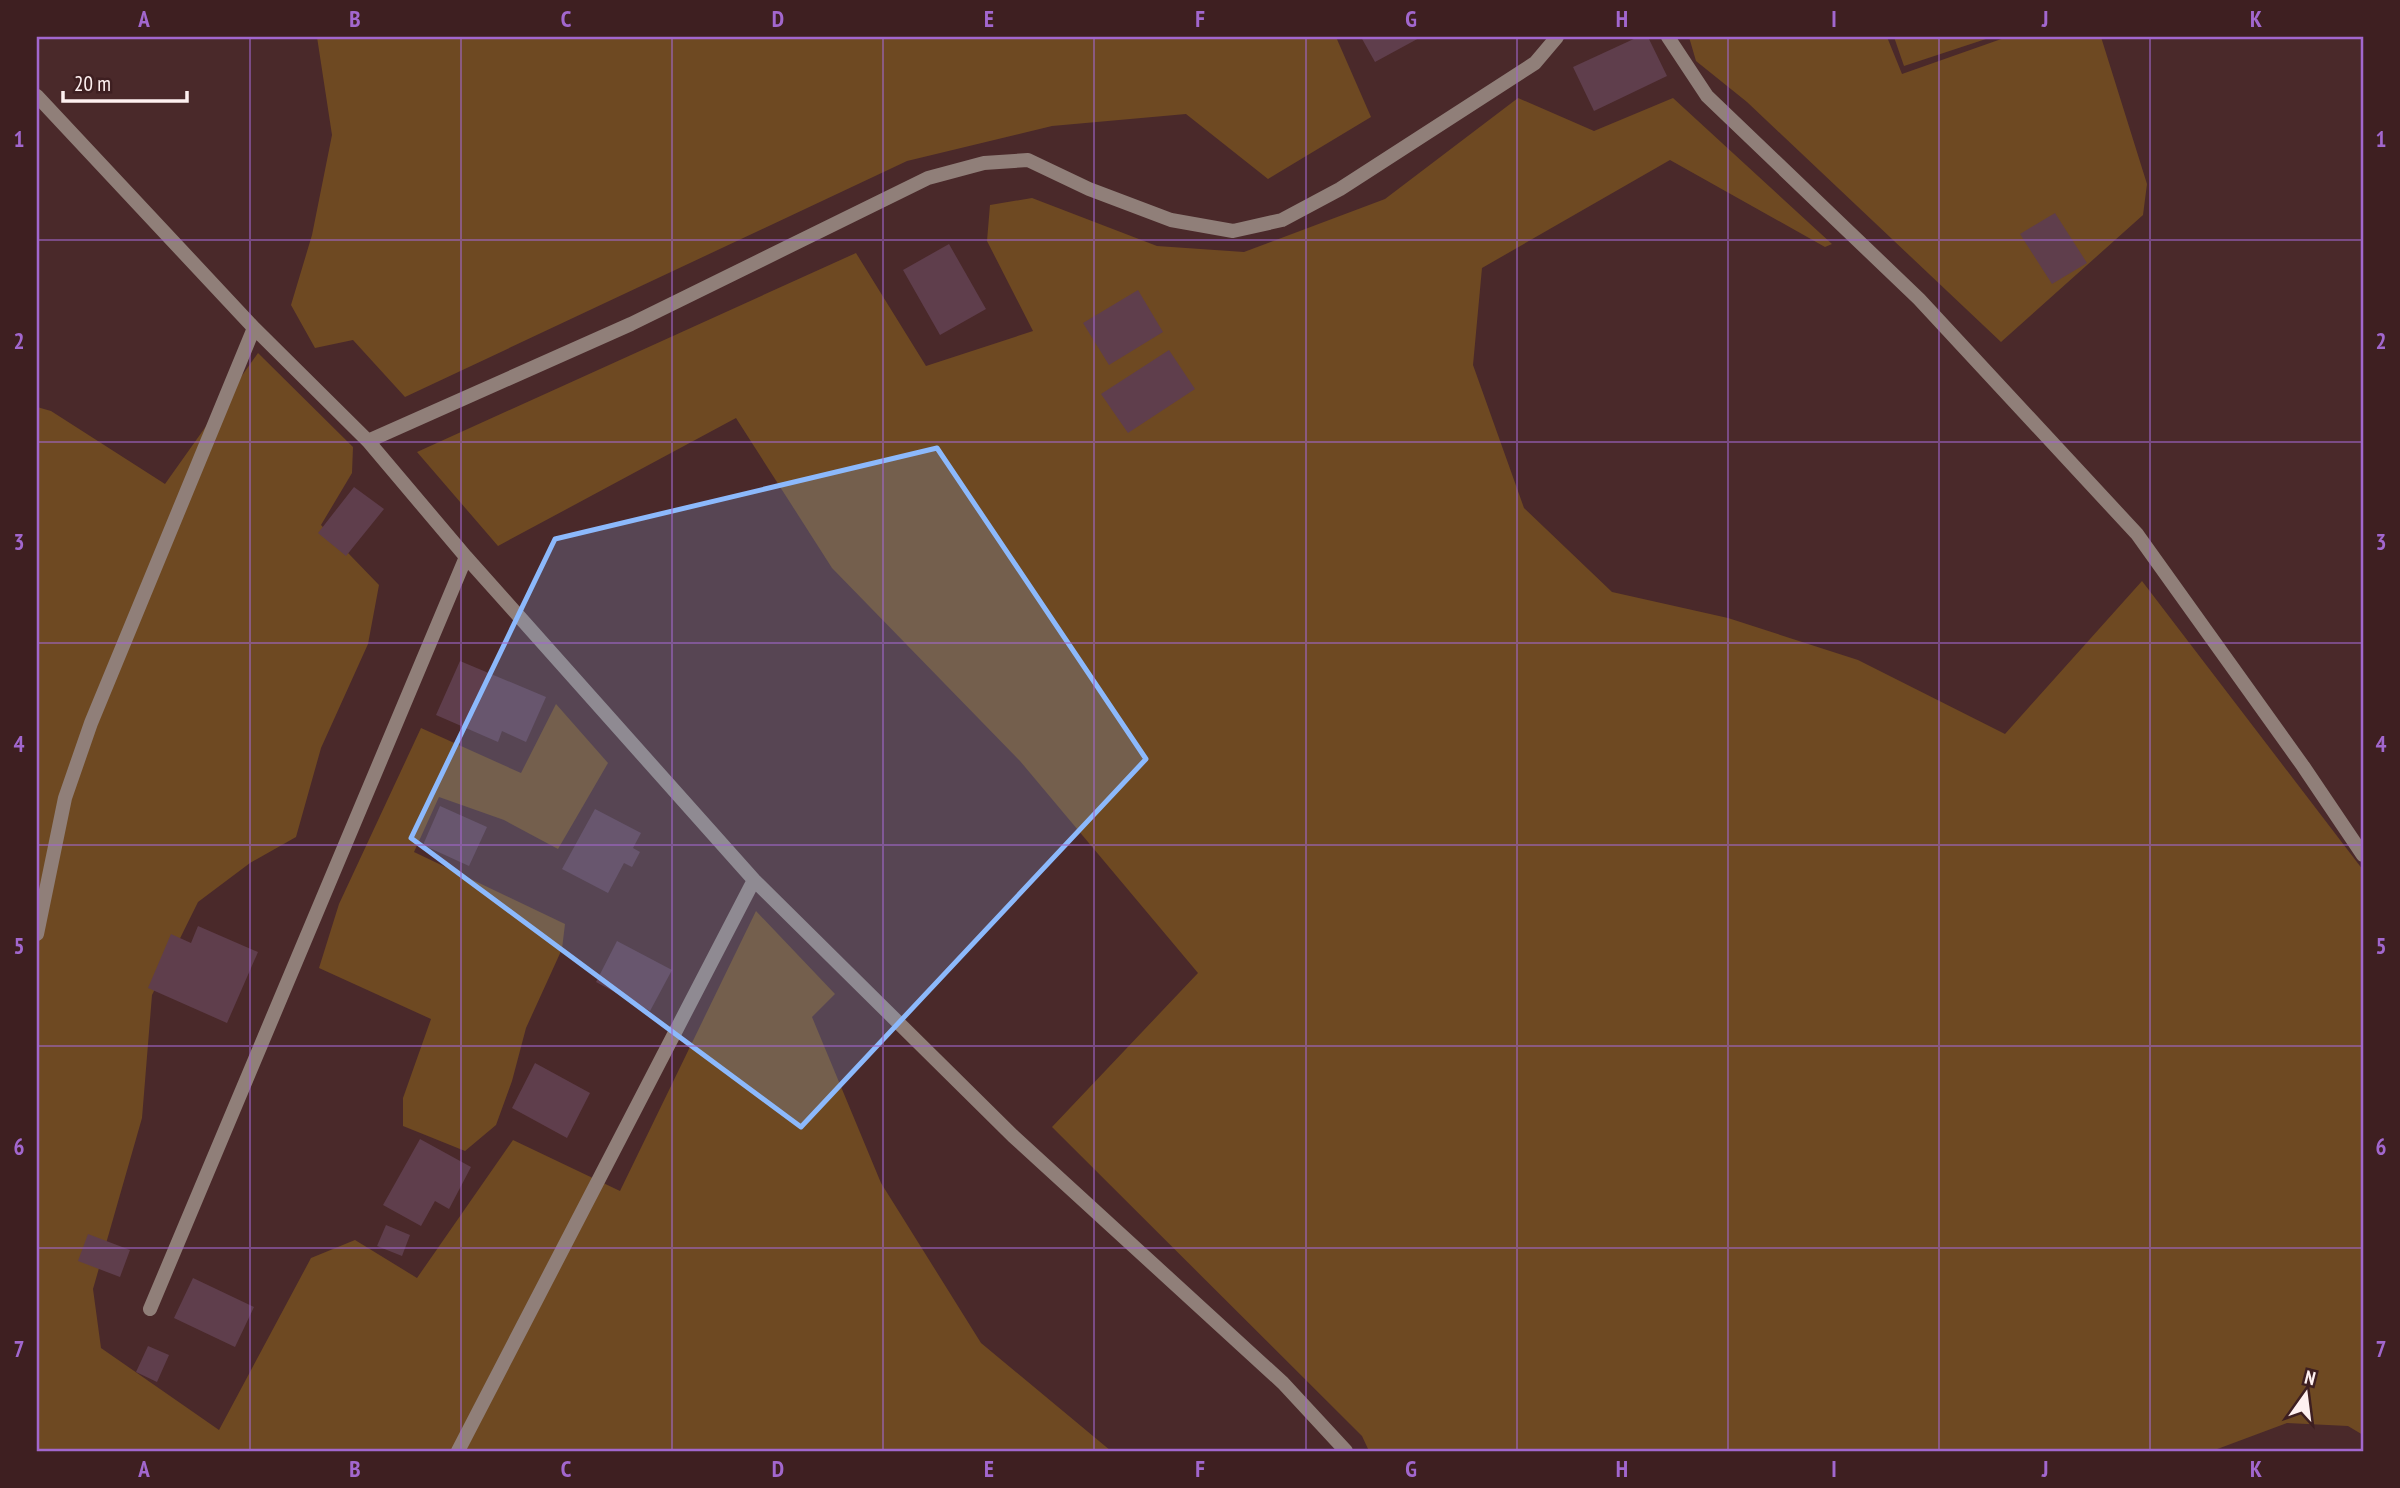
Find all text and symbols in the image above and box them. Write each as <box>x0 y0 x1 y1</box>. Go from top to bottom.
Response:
text: A <box>137 4 150 33</box>
text: B <box>349 4 361 33</box>
text: C <box>561 4 572 33</box>
text: D <box>772 4 784 33</box>
text: E <box>984 4 994 33</box>
text: F <box>1195 4 1205 33</box>
text: G <box>1405 4 1417 33</box>
text: H <box>1616 4 1628 33</box>
text: I <box>1831 4 1837 33</box>
text: J <box>2041 4 2048 33</box>
text: K <box>2250 4 2262 33</box>
scale bar <box>63 60 187 104</box>
text: 20 m <box>74 70 111 97</box>
text: 1 <box>14 124 25 153</box>
text: 1 <box>2376 124 2387 153</box>
text: 2 <box>14 326 25 355</box>
text: 2 <box>2376 326 2387 355</box>
text: 3 <box>14 527 25 556</box>
text: 3 <box>2376 527 2387 556</box>
text: 4 <box>14 729 25 758</box>
text: 4 <box>2376 729 2387 758</box>
text: 5 <box>14 931 25 960</box>
text: 5 <box>2376 931 2387 960</box>
text: 6 <box>14 1132 25 1161</box>
text: 6 <box>2376 1132 2387 1161</box>
text: 7 <box>14 1334 25 1363</box>
text: 7 <box>2376 1334 2387 1363</box>
north arrow <box>2270 1358 2340 1428</box>
text: N <box>2302 1365 2318 1390</box>
text: A <box>137 1454 150 1483</box>
text: B <box>349 1454 361 1483</box>
text: C <box>561 1454 572 1483</box>
text: D <box>772 1454 784 1483</box>
text: E <box>984 1454 994 1483</box>
text: F <box>1195 1454 1205 1483</box>
text: G <box>1405 1454 1417 1483</box>
text: H <box>1616 1454 1628 1483</box>
text: I <box>1831 1454 1837 1483</box>
text: J <box>2041 1454 2048 1483</box>
text: K <box>2250 1454 2262 1483</box>

